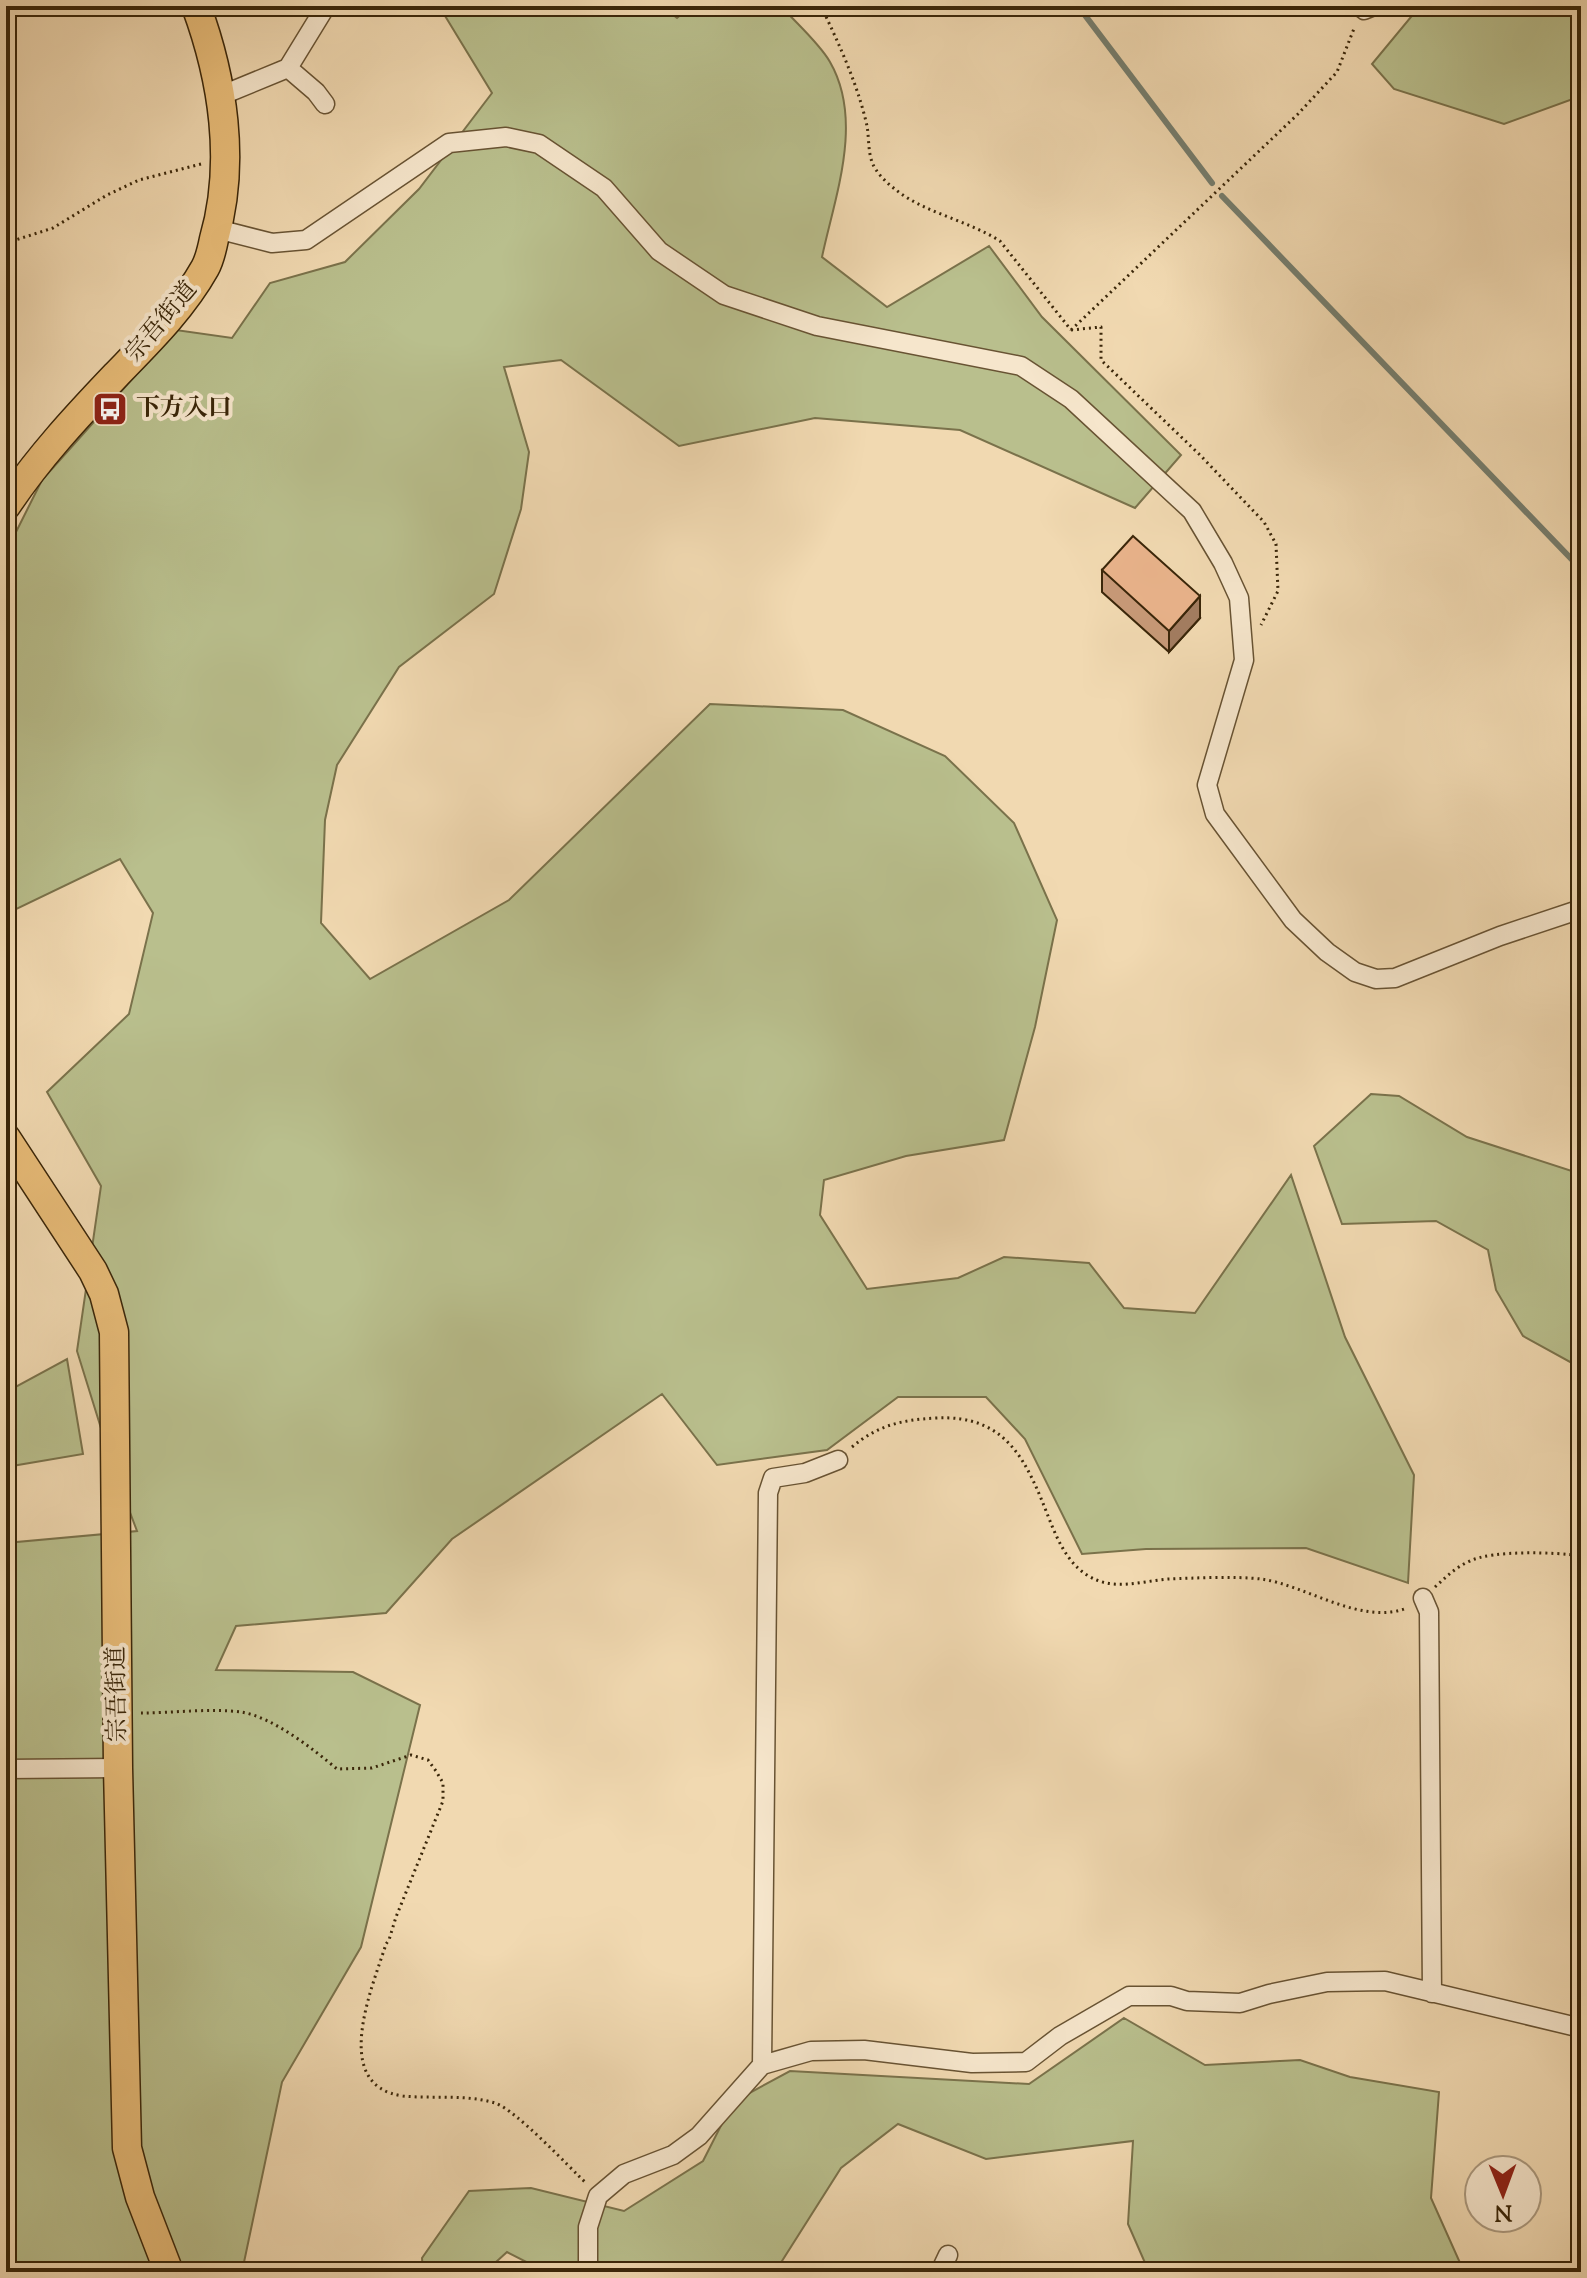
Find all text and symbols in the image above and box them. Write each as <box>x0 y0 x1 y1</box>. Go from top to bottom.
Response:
street label: 宗吾街道 <box>118 274 206 370</box>
bus stop icon: 下方入口 <box>91 390 129 428</box>
place label: 下方入口 <box>136 392 232 426</box>
street label: 宗吾街道 <box>100 1646 136 1742</box>
north arrow <box>1463 2154 1543 2234</box>
text: N <box>1494 2195 1512 2227</box>

